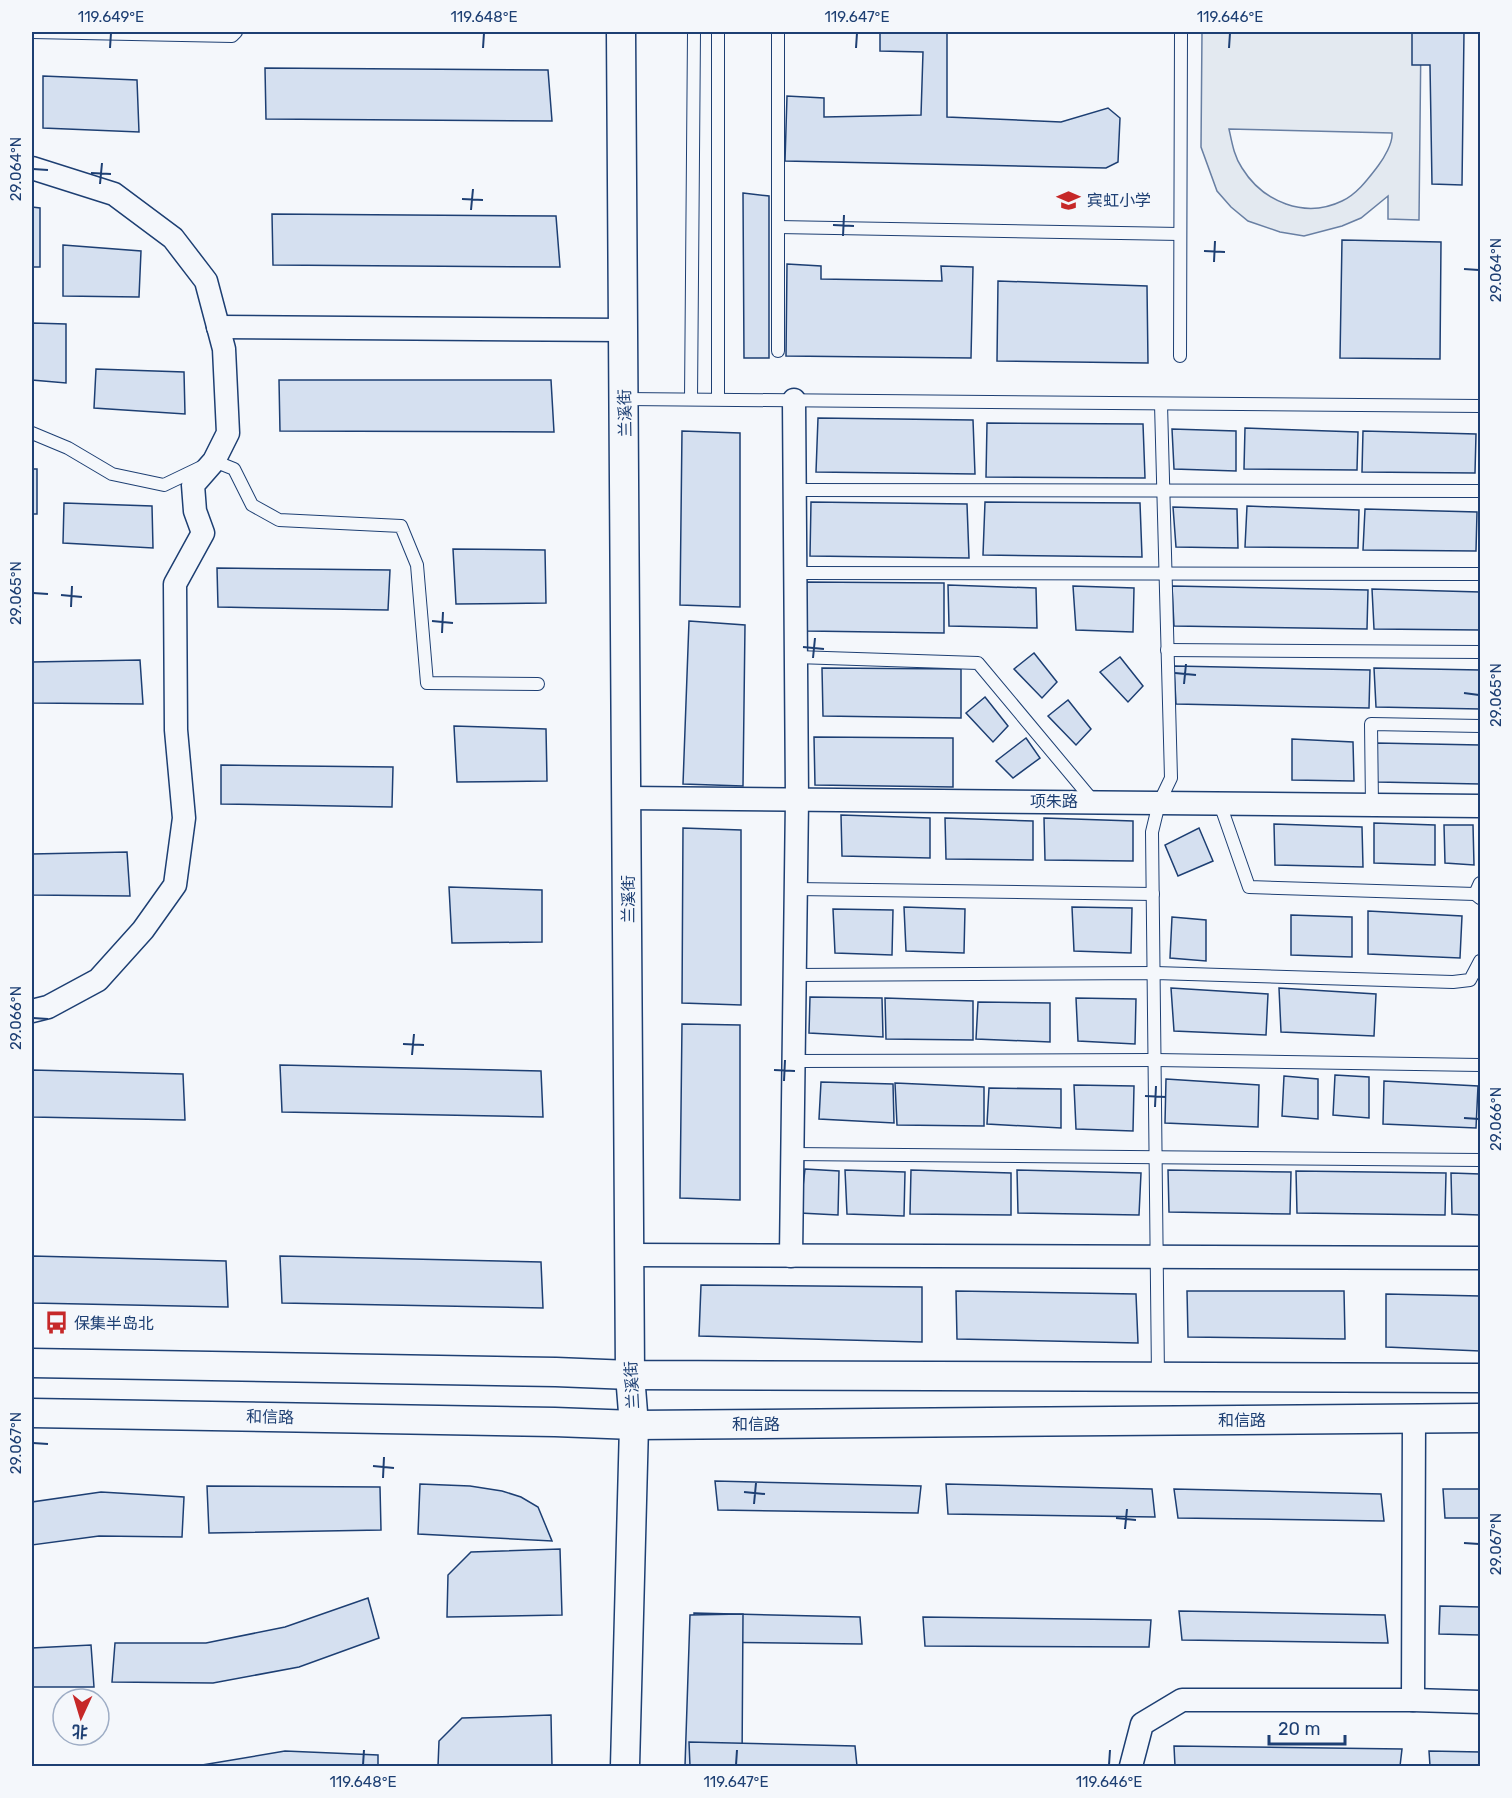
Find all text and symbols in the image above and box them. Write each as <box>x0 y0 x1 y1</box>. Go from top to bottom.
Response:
text: 119.649°E <box>78 8 144 26</box>
text: 119.648°E <box>450 8 518 26</box>
text: 119.647°E <box>824 8 890 26</box>
text: 119.646°E <box>1197 8 1263 26</box>
text: 29.064°N <box>7 137 25 201</box>
school or university icon: 宾虹小学 <box>1056 187 1082 213</box>
place label: 宾虹小学 <box>1087 191 1151 210</box>
text: 29.064°N <box>1487 238 1505 302</box>
street label: 兰溪街 <box>615 389 635 437</box>
text: 29.065°N <box>7 561 25 625</box>
text: 29.065°N <box>1487 663 1505 727</box>
street label: 项朱路 <box>1030 792 1078 811</box>
street label: 兰溪街 <box>619 875 638 923</box>
text: 29.066°N <box>7 986 25 1050</box>
text: 29.066°N <box>1487 1087 1505 1151</box>
bus stop icon: 保集半岛北 <box>43 1310 69 1336</box>
place label: 保集半岛北 <box>74 1314 154 1333</box>
street label: 兰溪街 <box>621 1361 643 1409</box>
street label: 和信路 <box>246 1407 294 1427</box>
street label: 和信路 <box>1218 1411 1266 1430</box>
text: 29.067°N <box>7 1412 25 1474</box>
street label: 和信路 <box>732 1415 780 1434</box>
text: 29.067°N <box>1487 1513 1505 1575</box>
north arrow <box>51 1687 111 1747</box>
scale bar <box>1269 1708 1346 1746</box>
text: 20 m <box>1278 1718 1320 1740</box>
text: 北 <box>71 1721 89 1742</box>
text: 119.648°E <box>329 1773 397 1791</box>
text: 119.647°E <box>703 1773 769 1791</box>
text: 119.646°E <box>1076 1773 1142 1791</box>

